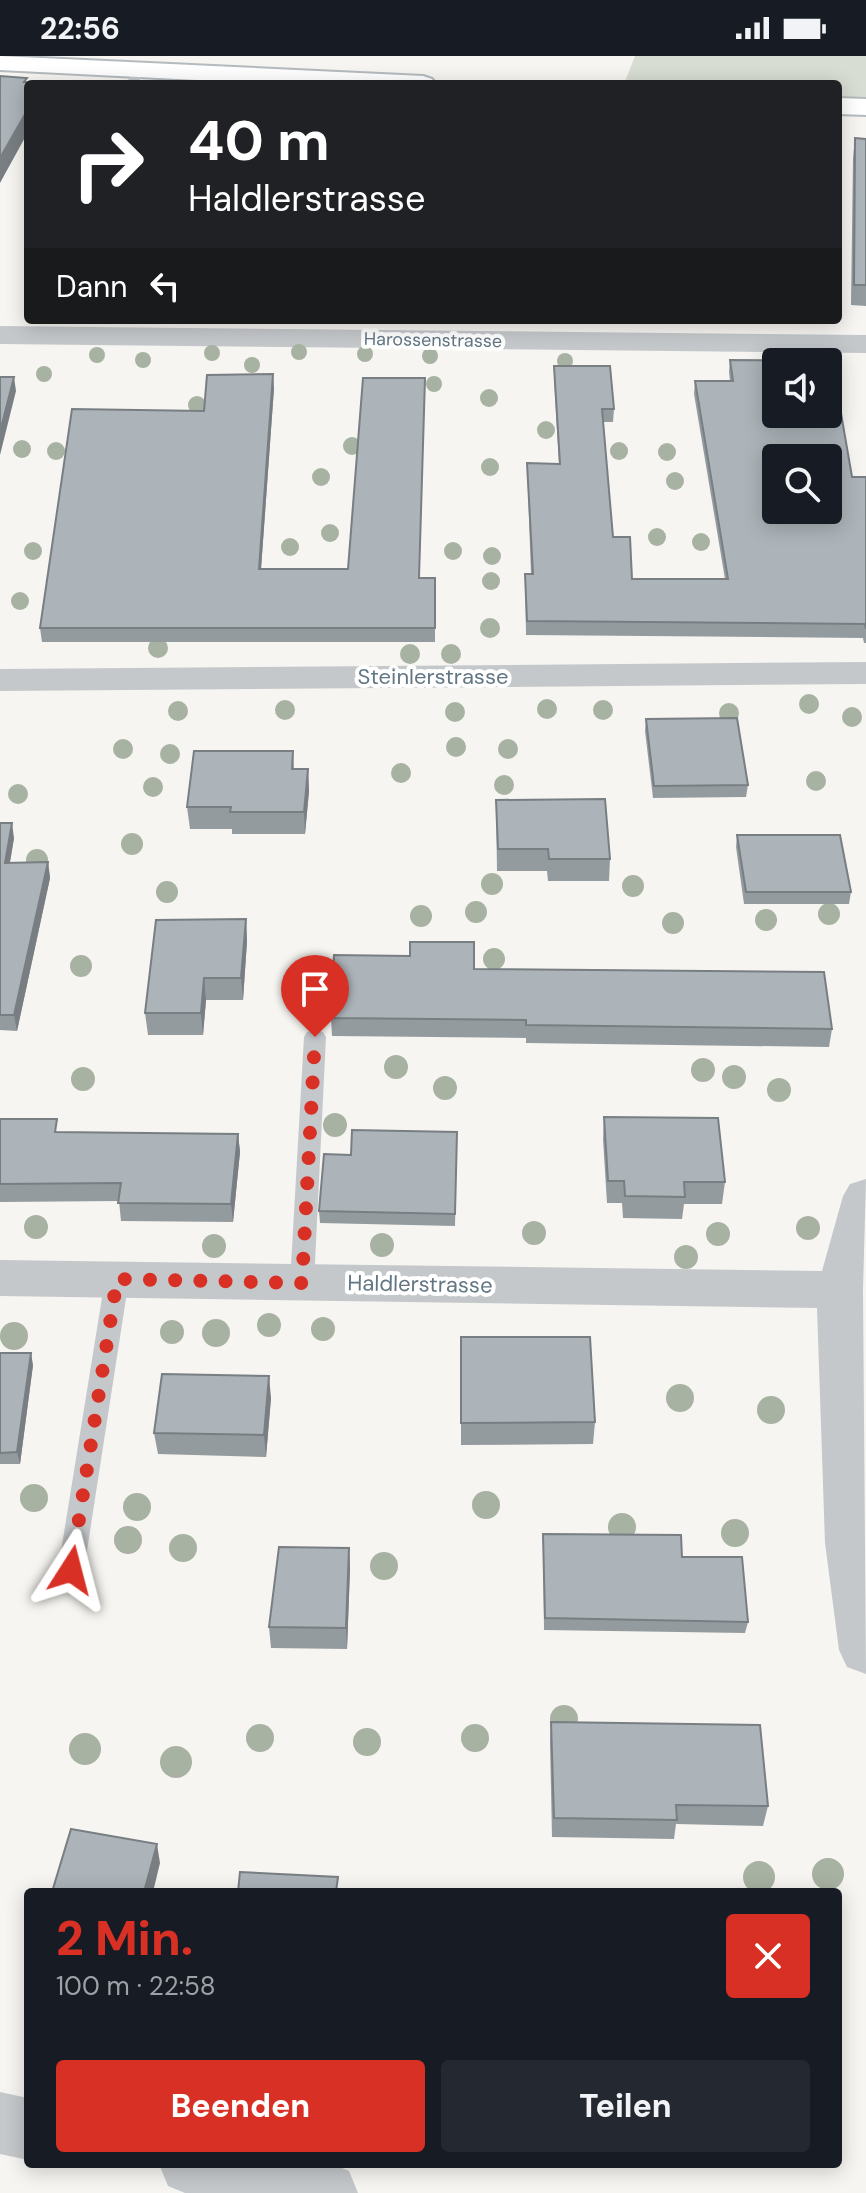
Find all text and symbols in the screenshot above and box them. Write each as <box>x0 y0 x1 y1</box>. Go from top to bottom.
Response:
text: 22:56 <box>40 9 120 48</box>
text: 40 m <box>188 104 330 177</box>
icon: right <box>56 112 160 216</box>
text: Haldlerstrasse <box>188 175 425 222</box>
icon: left <box>143 264 187 308</box>
text: Dann <box>56 267 127 306</box>
street label: Harossenstrasse <box>364 327 502 353</box>
map controls <box>762 348 842 524</box>
button: sound <box>762 348 842 428</box>
button: search <box>762 444 842 524</box>
street label: Steinlerstrasse <box>358 662 508 691</box>
pin <box>281 955 349 1037</box>
icon: arrive <box>293 967 337 1011</box>
street label: Haldlerstrasse <box>347 1268 493 1300</box>
position arrow <box>29 1528 113 1612</box>
text: 2 Min. <box>56 1907 193 1970</box>
button: close <box>726 1914 810 1998</box>
text: 100 m · 22:58 <box>56 1969 216 2003</box>
button: Beenden <box>56 2060 425 2152</box>
button: Teilen <box>441 2060 810 2152</box>

